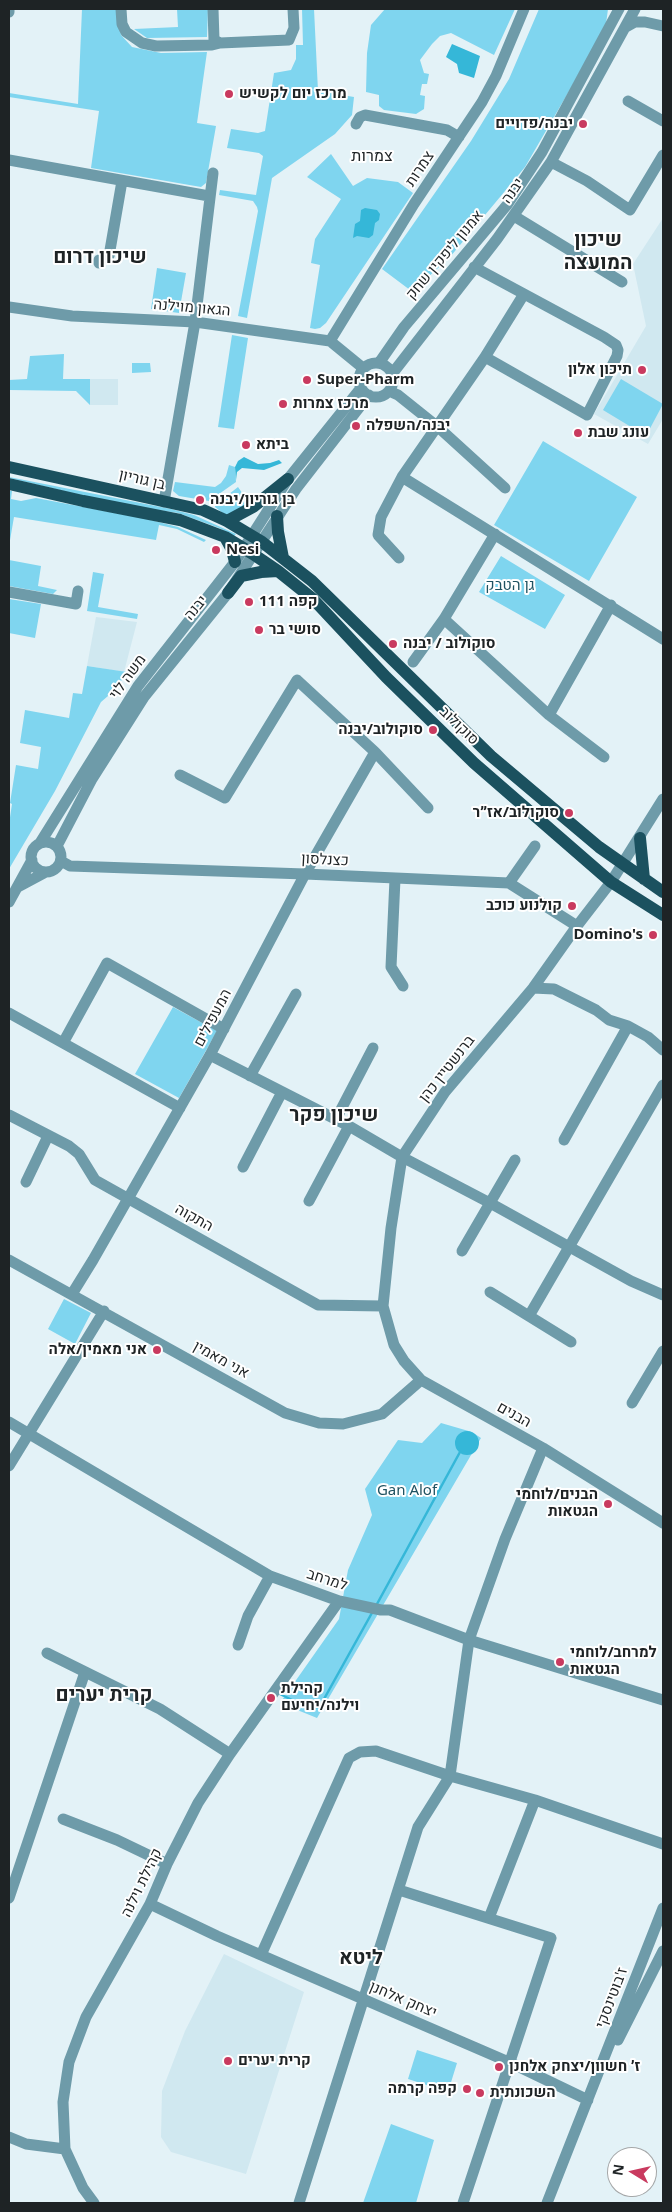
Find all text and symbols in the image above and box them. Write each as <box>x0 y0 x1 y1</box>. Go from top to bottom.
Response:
place label: מרכז יום לקשיש <box>239 85 347 103</box>
marker: מרכז יום לקשיש <box>223 88 235 100</box>
place label: יבנה/פדויים <box>495 115 573 133</box>
marker: יבנה/פדויים <box>577 118 589 130</box>
district label: צמרות <box>351 146 393 166</box>
street label: צמרות <box>402 148 438 190</box>
street label: יבנה <box>498 175 528 207</box>
street label: אמנון ליפקין שחק <box>402 207 488 303</box>
district label: שיכון המועצה <box>564 228 632 275</box>
district label: שיכון דרום <box>53 245 147 269</box>
street label: הגאון מוילנה <box>153 296 231 320</box>
place label: תיכון אלון <box>568 361 632 379</box>
marker: תיכון אלון <box>636 364 648 376</box>
place label: Super-Pharm <box>317 371 414 389</box>
marker: Super-Pharm <box>301 374 313 386</box>
place label: מרכז צמרות <box>293 395 369 413</box>
marker: מרכז צמרות <box>277 398 289 410</box>
place label: יבנה/השפלה <box>366 417 450 435</box>
marker: יבנה/השפלה <box>350 420 362 432</box>
place label: עונג שבת <box>588 424 649 442</box>
marker: עונג שבת <box>572 427 584 439</box>
place label: ביתא <box>256 436 289 454</box>
marker: ביתא <box>240 439 252 451</box>
street label: בן גוריון <box>117 466 167 494</box>
place label: בן גוריון/יבנה <box>210 491 295 509</box>
marker: בן גוריון/יבנה <box>194 494 206 506</box>
place label: Nesi <box>226 541 259 559</box>
marker: Nesi <box>210 544 222 556</box>
park label: גן הטבק <box>485 577 535 595</box>
street label: יבנה <box>181 592 211 624</box>
place label: קפה 111 <box>259 593 318 611</box>
marker: קפה 111 <box>243 596 255 608</box>
place label: סושי בר <box>269 621 321 639</box>
marker: סושי בר <box>253 624 265 636</box>
place label: סוקולוב / יבנה <box>403 635 496 653</box>
marker: סוקולוב / יבנה <box>387 638 399 650</box>
street label: משה לוי <box>106 651 150 703</box>
street label: סוקולוב <box>436 703 482 749</box>
place label: סוקולוב/יבנה <box>338 721 423 739</box>
marker: סוקולוב/יבנה <box>427 724 439 736</box>
place label: סוקולוב/אז״ר <box>473 804 559 822</box>
marker: סוקולוב/אז״ר <box>563 807 575 819</box>
street label: כצנלסון <box>301 850 349 870</box>
place label: קולנוע כוכב <box>486 897 562 915</box>
marker: קולנוע כוכב <box>566 900 578 912</box>
place label: Domino's <box>573 926 643 944</box>
marker: Domino's <box>647 929 659 941</box>
street label: המעפילים <box>190 986 236 1050</box>
street label: ברנשטיין כהן <box>415 1032 479 1106</box>
district label: שיכון פקר <box>289 1103 379 1127</box>
street label: התקוה <box>172 1200 216 1236</box>
street label: אני מאמין <box>190 1337 252 1383</box>
place label: אני מאמין/אלה <box>49 1341 147 1359</box>
marker: אני מאמין/אלה <box>151 1344 163 1356</box>
street label: הבנים <box>494 1398 534 1432</box>
park label: Gan Alof <box>377 1482 437 1500</box>
place label: הבנים/לוחמי הגטאות <box>516 1486 598 1521</box>
marker: הבנים/לוחמי הגטאות <box>602 1498 614 1510</box>
street label: למרחב <box>304 1565 350 1595</box>
place label: למרחב/לוחמי הגטאות <box>570 1644 657 1679</box>
marker: למרחב/לוחמי הגטאות <box>554 1656 566 1668</box>
place label: קהילת וילנה/יחיעם <box>281 1680 359 1715</box>
district label: קרית יערים <box>56 1683 152 1707</box>
marker: קהילת וילנה/יחיעם <box>265 1692 277 1704</box>
street label: קהילת וילנה <box>118 1846 166 1920</box>
district label: ליטא <box>339 1946 383 1970</box>
street label: ז'בוטינסקי <box>592 1965 632 2031</box>
street label: יצחק אלחנן <box>367 1978 439 2022</box>
place label: קרית יערים <box>238 2052 311 2070</box>
marker: קרית יערים <box>222 2055 234 2067</box>
place label: ז׳ חשוון/יצחק אלחנן <box>509 2058 640 2076</box>
marker: ז׳ חשוון/יצחק אלחנן <box>493 2061 505 2073</box>
place label: קפה קרמה <box>388 2080 457 2098</box>
marker: קפה קרמה <box>461 2083 473 2095</box>
place label: השכונתית <box>490 2084 556 2102</box>
marker: השכונתית <box>474 2087 486 2099</box>
north arrow <box>607 2147 657 2197</box>
text: N <box>607 2163 628 2177</box>

